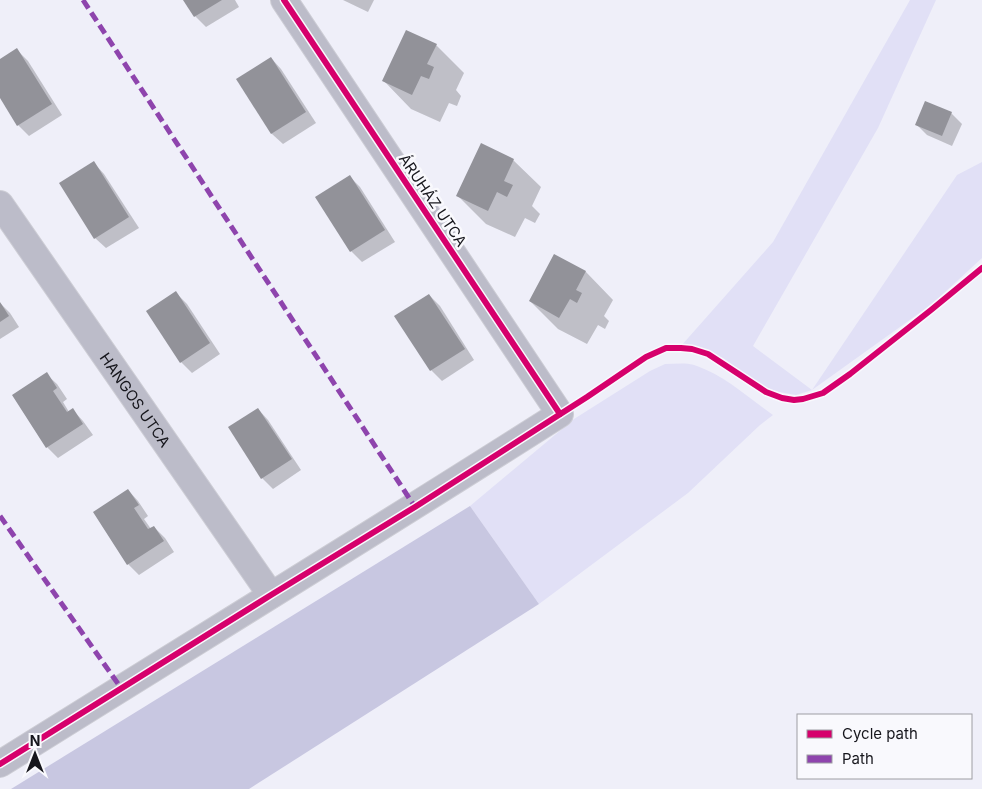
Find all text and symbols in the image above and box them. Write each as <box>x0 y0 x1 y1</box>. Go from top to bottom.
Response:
street label: ÁRUHÁZ UTCA <box>395 150 471 250</box>
street label: HANGOS UTCA <box>96 349 175 451</box>
legend <box>797 714 972 779</box>
text: Cycle path <box>842 724 918 743</box>
north arrow <box>10 729 60 779</box>
text: N <box>30 732 40 749</box>
text: Path <box>842 749 874 768</box>

